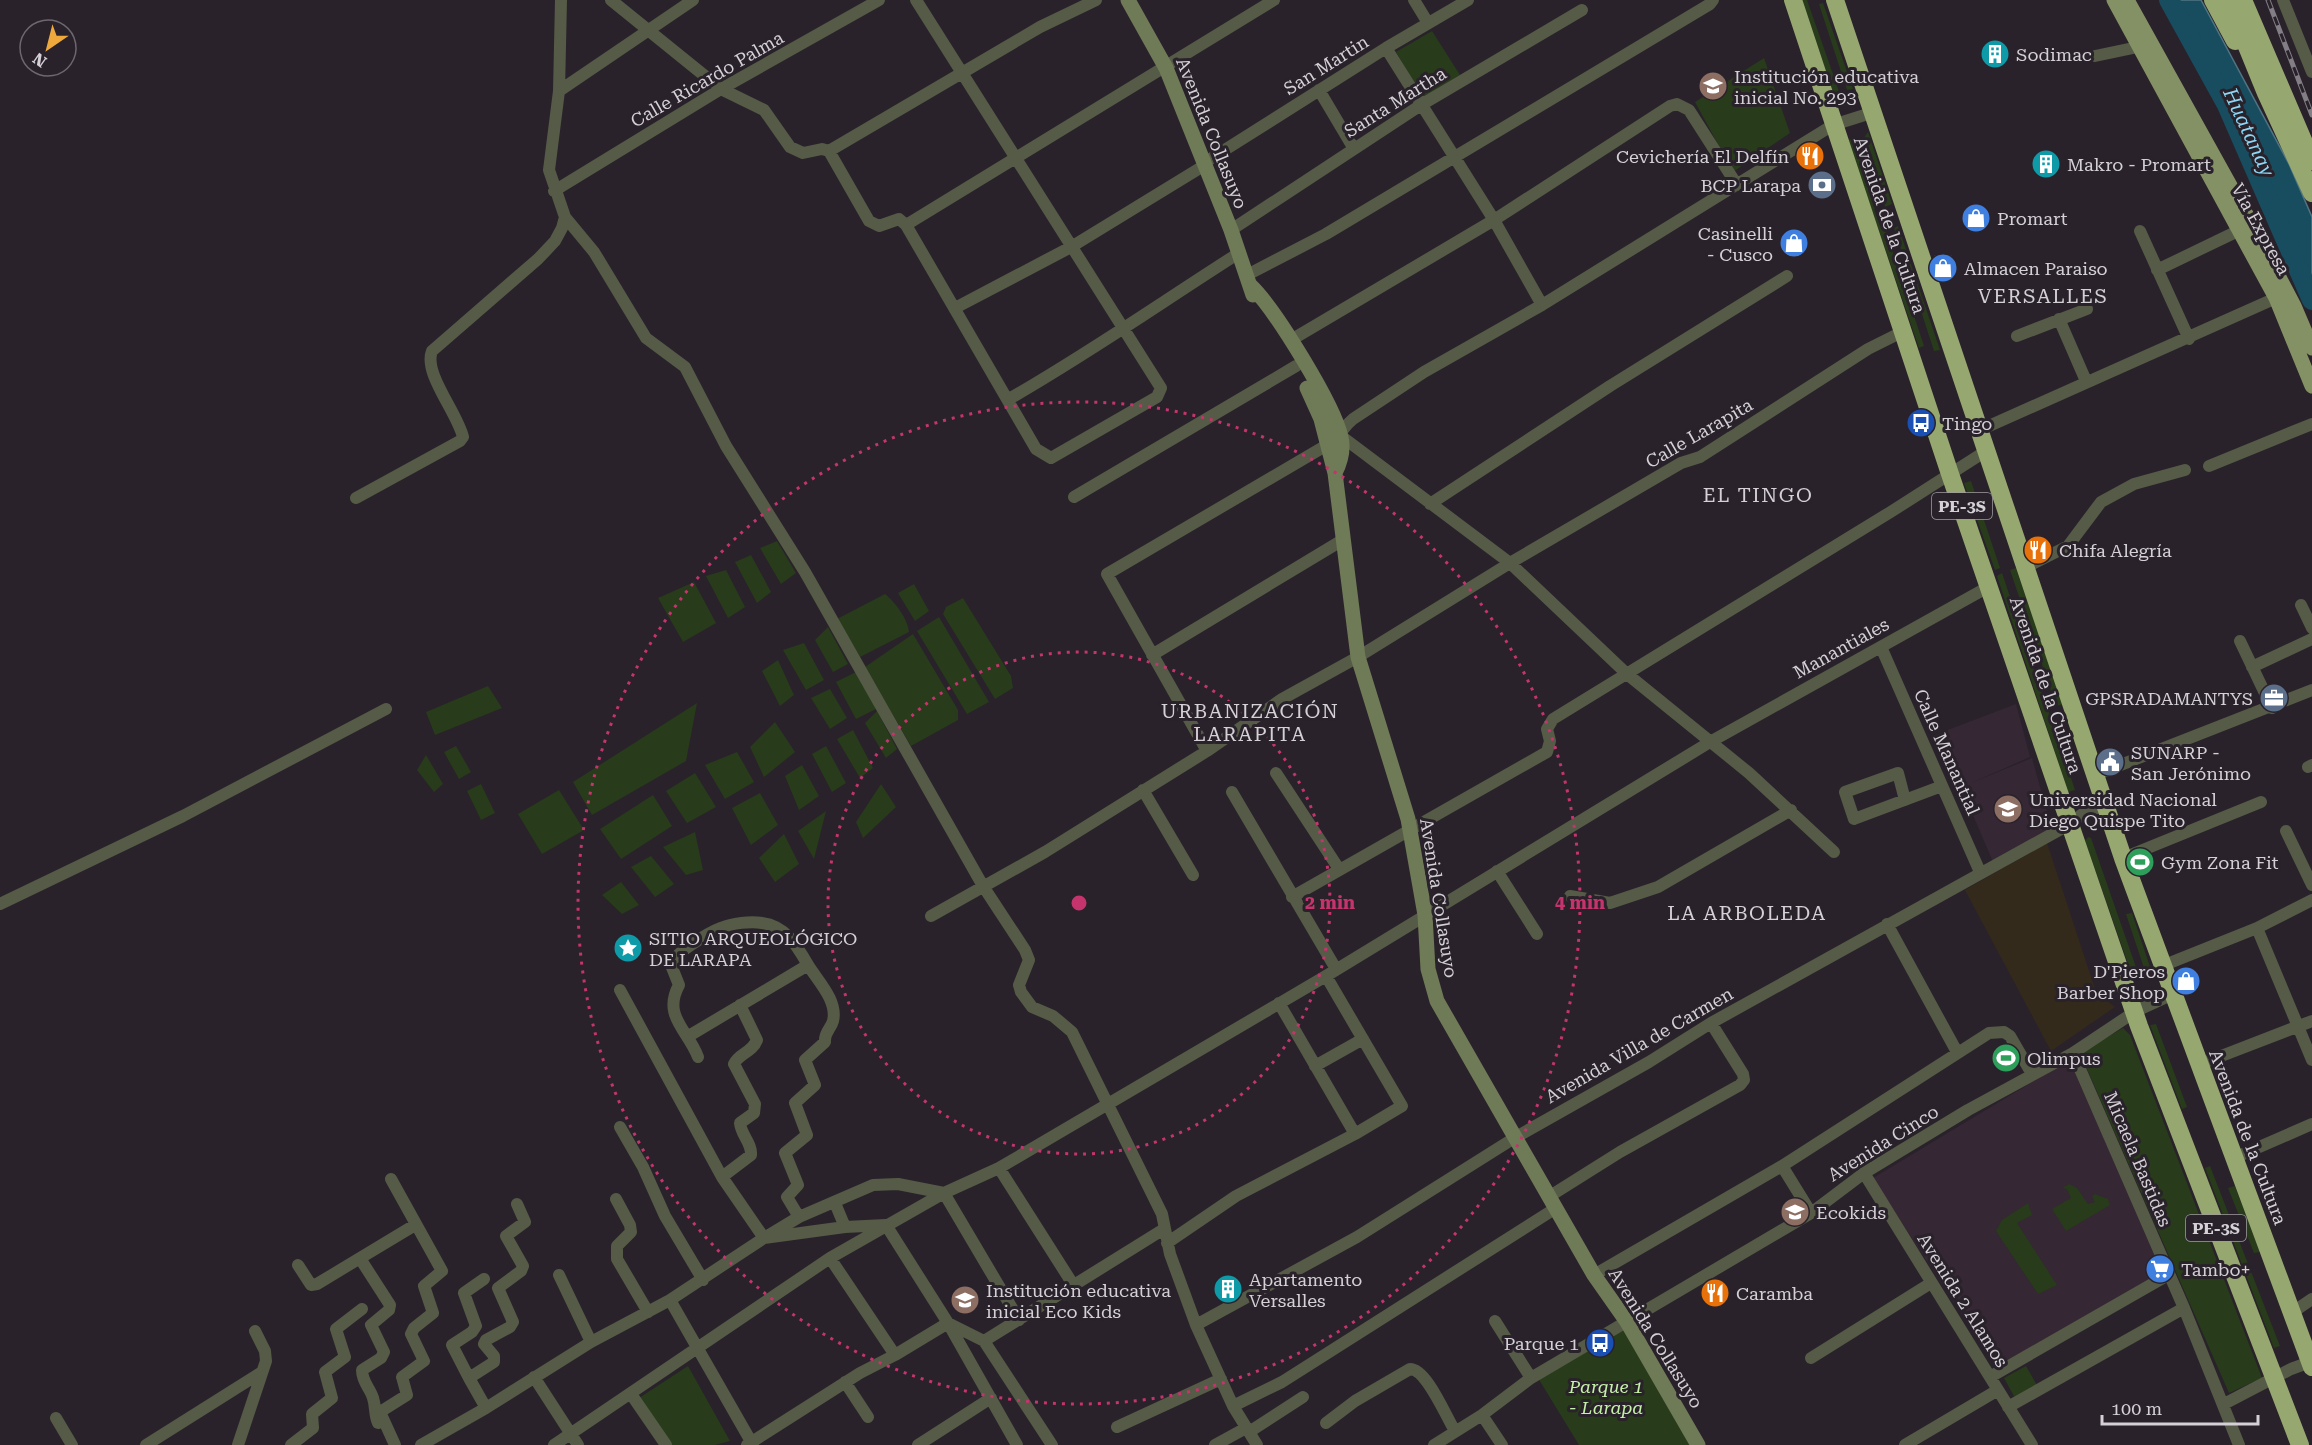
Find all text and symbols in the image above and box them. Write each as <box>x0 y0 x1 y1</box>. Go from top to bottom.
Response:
north arrow <box>18 18 78 78</box>
street label: Calle Ricardo Palma <box>627 26 787 131</box>
street label: San Martin <box>1280 31 1372 99</box>
building icon: Sodimac <box>1979 38 2011 70</box>
place label: Sodimac <box>2016 44 2092 65</box>
text: N <box>29 49 50 71</box>
street label: Avenida Collasuyo <box>1172 54 1252 212</box>
street label: Santa Martha <box>1340 62 1450 142</box>
place label: Institución educativa inicial No. 293 <box>1734 66 1919 108</box>
school or university icon: Institución educativa inicial No. 293 <box>1697 70 1729 102</box>
water label: Huatanay <box>2218 83 2280 181</box>
street label: Avenida de la Cultura <box>1850 134 1930 316</box>
restaurant icon: Cevichería El Delfín <box>1794 140 1826 172</box>
place label: Cevichería El Delfín <box>1616 146 1789 167</box>
building icon: Makro - Promart <box>2030 148 2062 180</box>
place label: Makro - Promart <box>2067 154 2211 175</box>
bank icon: BCP Larapa <box>1806 169 1838 201</box>
place label: BCP Larapa <box>1700 175 1801 196</box>
street label: Vía Expresa <box>2227 179 2295 279</box>
shop icon: Promart <box>1960 202 1992 234</box>
place label: Promart <box>1997 208 2068 229</box>
place label: Casinelli - Cusco <box>1698 223 1773 265</box>
shop icon: Casinelli - Cusco <box>1778 227 1810 259</box>
shop icon: Almacen Paraiso <box>1927 252 1959 284</box>
place label: Almacen Paraiso <box>1964 258 2108 279</box>
district label: VERSALLES <box>1978 284 2108 308</box>
street label: Calle Larapita <box>1642 394 1756 472</box>
bus stop icon: Tingo <box>1905 407 1937 439</box>
place label: Tingo <box>1942 413 1992 434</box>
district label: EL TINGO <box>1703 483 1813 507</box>
road number: PE-3S <box>1932 493 1992 519</box>
restaurant icon: Chifa Alegría <box>2022 534 2054 566</box>
place label: Chifa Alegría <box>2059 540 2172 561</box>
street label: Avenida de la Cultura <box>2006 594 2086 776</box>
street label: Manantiales <box>1790 613 1892 683</box>
office icon: GPSRADAMANTYS <box>2258 682 2290 714</box>
street label: Calle Manantial <box>1910 686 1984 819</box>
place label: GPSRADAMANTYS <box>2085 688 2253 709</box>
district label: URBANIZACIÓN LARAPITA <box>1161 699 1339 746</box>
place label: SUNARP - San Jerónimo <box>2131 742 2251 784</box>
public building icon: SUNARP - San Jerónimo <box>2094 746 2126 778</box>
place label: Universidad Nacional Diego Quispe Tito <box>2029 789 2217 831</box>
school or university icon: Universidad Nacional Diego Quispe Tito <box>1992 793 2024 825</box>
street label: Avenida Collasuyo <box>1416 817 1462 979</box>
sports icon: Gym Zona Fit <box>2124 846 2156 878</box>
place label: Gym Zona Fit <box>2161 852 2279 873</box>
text: 2 min <box>1305 892 1355 913</box>
text: 4 min <box>1555 892 1605 913</box>
centre of rings <box>1069 893 1089 913</box>
district label: LA ARBOLEDA <box>1667 901 1827 925</box>
place label: SITIO ARQUEOLÓGICO DE LARAPA <box>649 928 857 970</box>
place icon: SITIO ARQUEOLÓGICO DE LARAPA <box>612 932 644 964</box>
place label: D'Pieros Barber Shop <box>2057 961 2165 1003</box>
shop icon: D'Pieros Barber Shop <box>2170 965 2202 997</box>
street label: Avenida Villa de Carmen <box>1542 982 1737 1107</box>
sports icon: Olimpus <box>1990 1042 2022 1074</box>
street label: Avenida de la Cultura <box>2205 1047 2291 1228</box>
place label: Olimpus <box>2027 1048 2101 1069</box>
street label: Micaela Bastidas <box>2100 1088 2176 1230</box>
street label: Avenida Cinco <box>1824 1101 1942 1185</box>
school or university icon: Ecokids <box>1779 1196 1811 1228</box>
place label: Ecokids <box>1816 1202 1886 1223</box>
road number: PE-3S <box>2186 1215 2246 1241</box>
street label: Avenida 2 Alamos <box>1913 1229 2013 1371</box>
supermarket icon: Tambo+ <box>2144 1253 2176 1285</box>
place label: Tambo+ <box>2181 1259 2251 1280</box>
street label: Avenida Collasuyo <box>1604 1264 1708 1412</box>
place label: Apartamento Versalles <box>1249 1269 1362 1311</box>
building icon: Apartamento Versalles <box>1212 1273 1244 1305</box>
restaurant icon: Caramba <box>1699 1277 1731 1309</box>
place label: Institución educativa inicial Eco Kids <box>986 1280 1171 1322</box>
place label: Caramba <box>1736 1283 1813 1304</box>
school or university icon: Institución educativa inicial Eco Kids <box>949 1284 981 1316</box>
bus stop icon: Parque 1 <box>1584 1327 1616 1359</box>
place label: Parque 1 <box>1504 1333 1579 1354</box>
park label: Parque 1 - Larapa <box>1568 1376 1643 1418</box>
scale bar <box>2102 1388 2258 1426</box>
text: 100 m <box>2111 1398 2162 1419</box>

